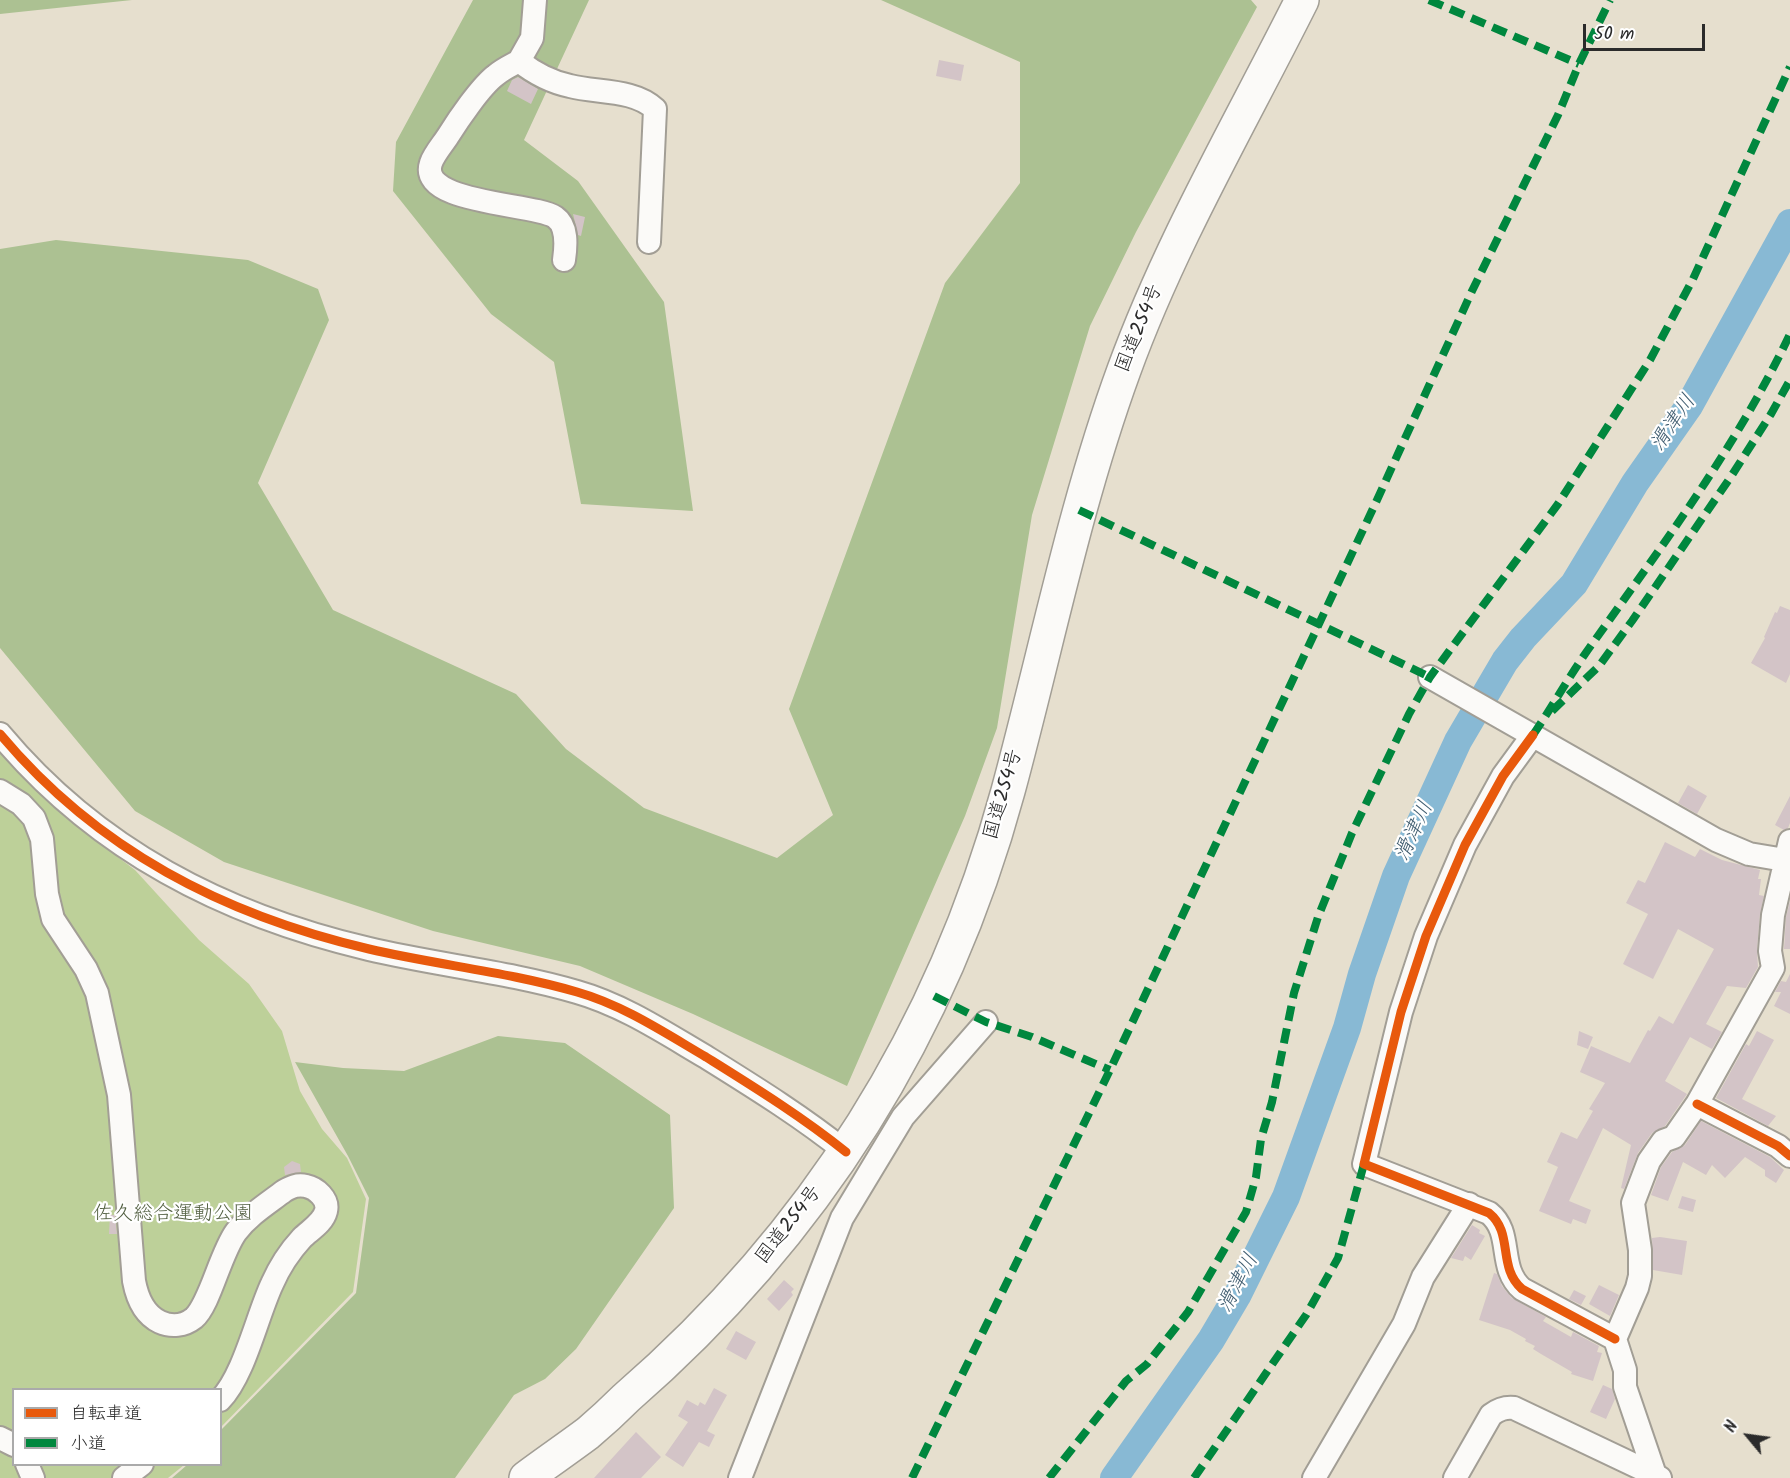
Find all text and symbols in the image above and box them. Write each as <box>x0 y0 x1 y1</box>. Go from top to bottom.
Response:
scale bar <box>1586 12 1708 50</box>
text: 50 m <box>1594 20 1634 49</box>
street label: 国道254号 <box>1112 281 1170 377</box>
water label: 滑津川 <box>1647 391 1703 457</box>
street label: 国道254号 <box>981 747 1029 843</box>
water label: 滑津川 <box>1391 798 1441 866</box>
street label: 国道254号 <box>752 1182 828 1270</box>
park label: 佐久総合運動公園 <box>93 1204 253 1228</box>
water label: 滑津川 <box>1214 1250 1266 1318</box>
legend <box>12 1388 222 1466</box>
text: 自転車道 <box>70 1400 142 1429</box>
north arrow <box>1718 1406 1778 1466</box>
text: N <box>1718 1417 1745 1438</box>
text: 小道 <box>70 1430 106 1459</box>

